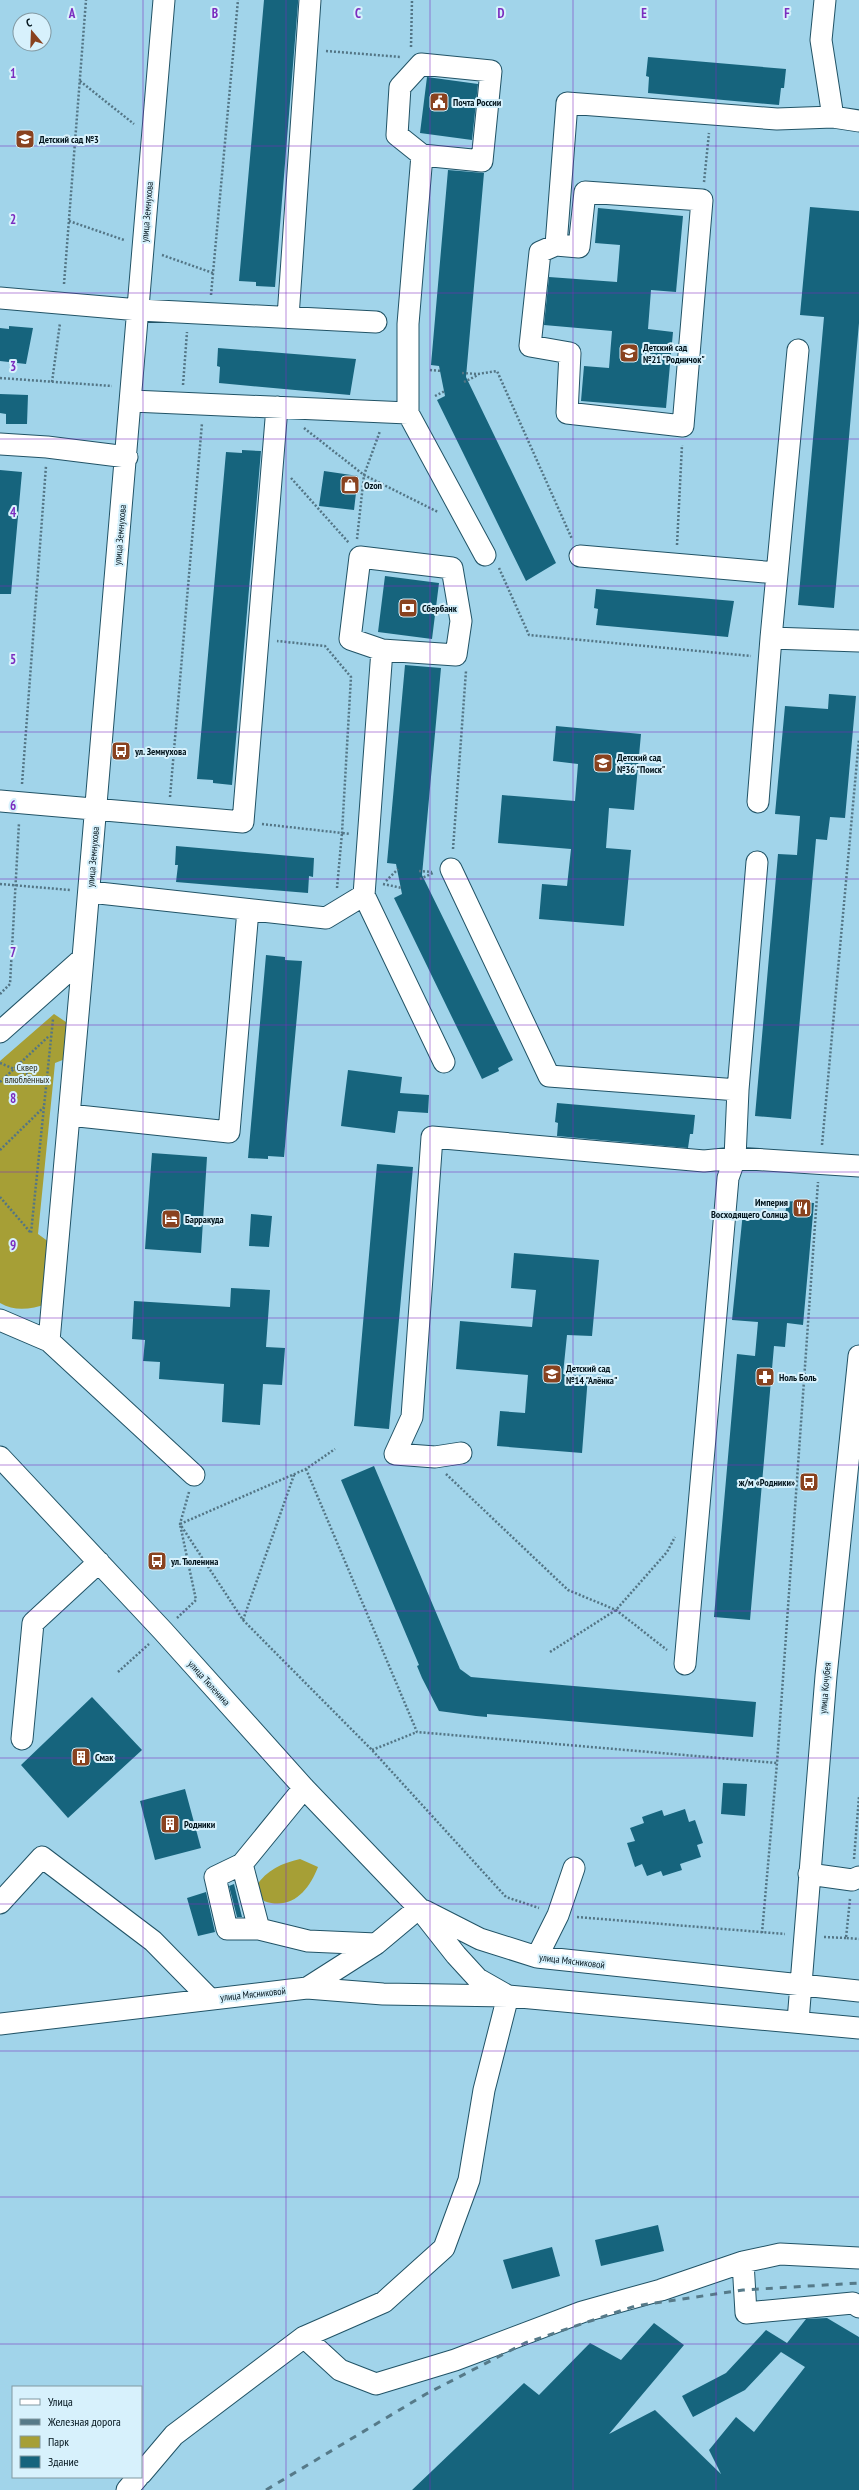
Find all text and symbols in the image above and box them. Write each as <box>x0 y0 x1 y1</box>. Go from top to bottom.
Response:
text: A <box>68 5 76 22</box>
text: B <box>212 5 218 22</box>
text: C <box>355 5 361 22</box>
text: D <box>498 5 505 22</box>
text: E <box>641 5 647 22</box>
text: F <box>784 5 790 22</box>
north arrow <box>12 12 52 52</box>
text: С <box>24 15 33 30</box>
text: 1 <box>10 65 16 82</box>
public building icon: Почта России <box>428 91 450 113</box>
place label: Почта России <box>453 96 502 109</box>
school or university icon: Детский сад №3 <box>14 128 36 150</box>
place label: Детский сад №3 <box>39 133 99 146</box>
street label: улица Земнухова <box>138 181 156 243</box>
text: 2 <box>10 211 16 228</box>
place label: Детский сад №21 "Родничок" <box>643 341 705 366</box>
school or university icon: Детский сад №21 "Родничок" <box>618 342 640 364</box>
text: 3 <box>10 358 16 375</box>
shop icon: Ozon <box>339 474 361 496</box>
place label: Ozon <box>364 479 383 492</box>
text: 4 <box>10 504 17 521</box>
street label: улица Земнухова <box>111 504 129 566</box>
bank icon: Сбербанк <box>397 597 419 619</box>
place label: Сбербанк <box>422 602 458 615</box>
text: 5 <box>10 651 16 668</box>
bus stop icon: ул. Земнухова <box>110 740 132 762</box>
place label: ул. Земнухова <box>134 745 186 758</box>
place label: Детский сад №36 "Поиск" <box>617 751 666 776</box>
school or university icon: Детский сад №36 "Поиск" <box>592 752 614 774</box>
text: 6 <box>10 797 16 814</box>
street label: улица Земнухова <box>84 826 102 888</box>
text: 7 <box>10 944 16 961</box>
park label: Сквер влюблённых <box>5 1061 49 1086</box>
text: 8 <box>10 1090 16 1107</box>
place label: Империя Восходящего Солнца <box>711 1196 788 1221</box>
restaurant icon: Империя Восходящего Солнца <box>791 1197 813 1219</box>
hotel icon: Барракуда <box>160 1208 182 1230</box>
place label: Барракуда <box>185 1213 224 1226</box>
text: 9 <box>10 1237 16 1254</box>
place label: Детский сад №14 "Алёнка" <box>566 1362 618 1387</box>
school or university icon: Детский сад №14 "Алёнка" <box>541 1363 563 1385</box>
pharmacy icon: Ноль Боль <box>754 1366 776 1388</box>
place label: Ноль Боль <box>779 1371 817 1384</box>
bus stop icon: ж/м «Родники» <box>798 1471 820 1493</box>
place label: ж/м «Родники» <box>738 1476 795 1489</box>
bus stop icon: ул. Тюленина <box>146 1550 168 1572</box>
place label: ул. Тюленина <box>170 1555 218 1568</box>
street label: улица Тюленина <box>185 1657 233 1709</box>
street label: улица Кочубея <box>816 1662 834 1714</box>
building icon: Смак <box>70 1746 92 1768</box>
place label: Смак <box>95 1751 114 1764</box>
building icon: Родники <box>159 1813 181 1835</box>
place label: Родники <box>184 1818 216 1831</box>
street label: улица Мясниковой <box>538 1951 606 1971</box>
street label: улица Мясниковой <box>219 1984 287 2004</box>
legend <box>12 2386 142 2478</box>
text: Улица <box>48 2394 73 2409</box>
text: Железная дорога <box>47 2414 121 2429</box>
text: Парк <box>48 2434 69 2449</box>
text: Здание <box>48 2454 79 2469</box>

